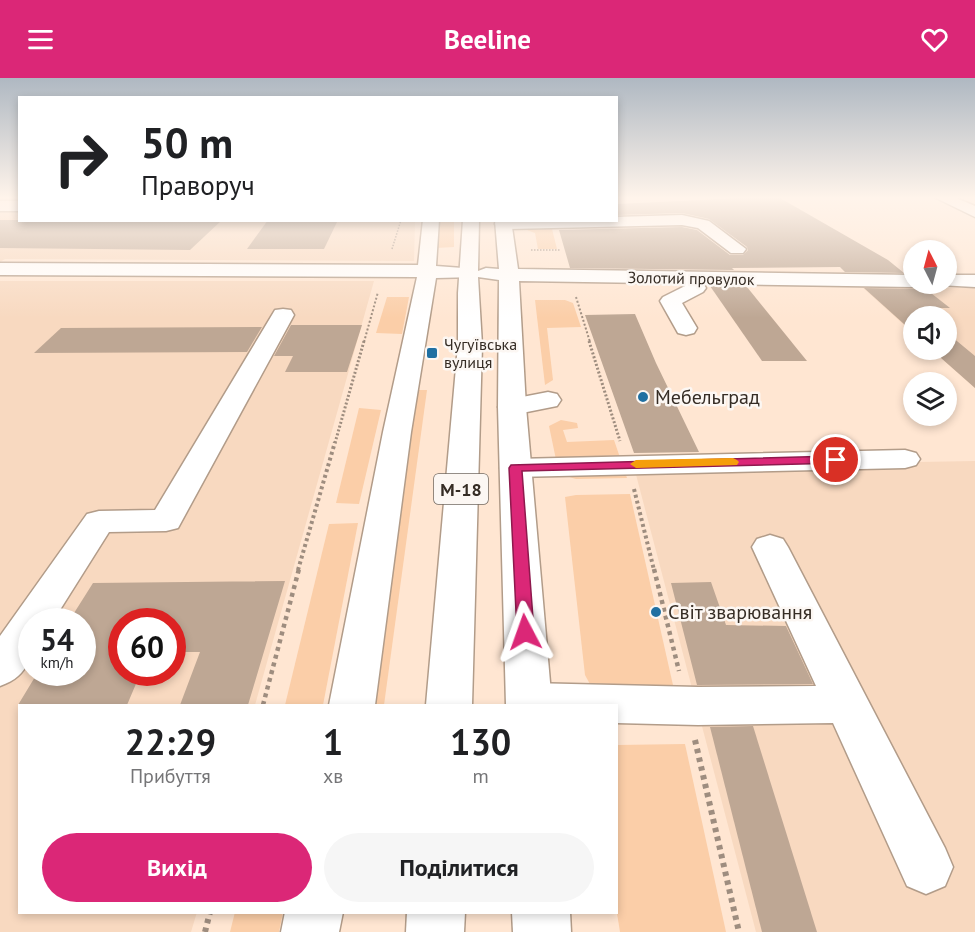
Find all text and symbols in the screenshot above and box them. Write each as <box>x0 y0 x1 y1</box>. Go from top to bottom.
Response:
text: Beeline <box>444 22 531 56</box>
icon: menu <box>24 23 57 56</box>
icon: heart <box>918 23 951 56</box>
text: 50 m <box>141 115 233 170</box>
icon: right <box>42 120 120 198</box>
text: Праворуч <box>141 168 255 202</box>
north arrow <box>903 240 957 294</box>
map controls <box>903 240 957 426</box>
street label: Золотий провулок <box>627 267 755 289</box>
button: sound <box>903 306 957 360</box>
place label: Чугуївська вулиця <box>444 334 517 372</box>
marker: Чугуївська вулиця <box>425 346 439 360</box>
button: layers <box>903 372 957 426</box>
place label: Мебельград <box>655 384 760 410</box>
marker: Мебельград <box>636 390 650 404</box>
pin <box>810 434 861 485</box>
icon: arrive <box>819 443 852 476</box>
road number: М-18 <box>434 474 488 504</box>
place label: Світ зварювання <box>668 599 812 625</box>
position arrow <box>493 600 557 664</box>
marker: Світ зварювання <box>649 605 663 619</box>
speed limit sign: 60 <box>108 608 186 686</box>
text: 54 <box>40 620 74 659</box>
text: km/h <box>41 653 73 672</box>
text: 22:29 <box>125 718 216 765</box>
text: 1 <box>323 718 343 765</box>
text: 130 <box>450 718 511 765</box>
text: Прибуття <box>130 763 211 789</box>
text: хв <box>323 763 343 789</box>
text: m <box>472 763 489 789</box>
button: Вихід <box>42 833 312 902</box>
button: Поділитися <box>324 833 594 902</box>

